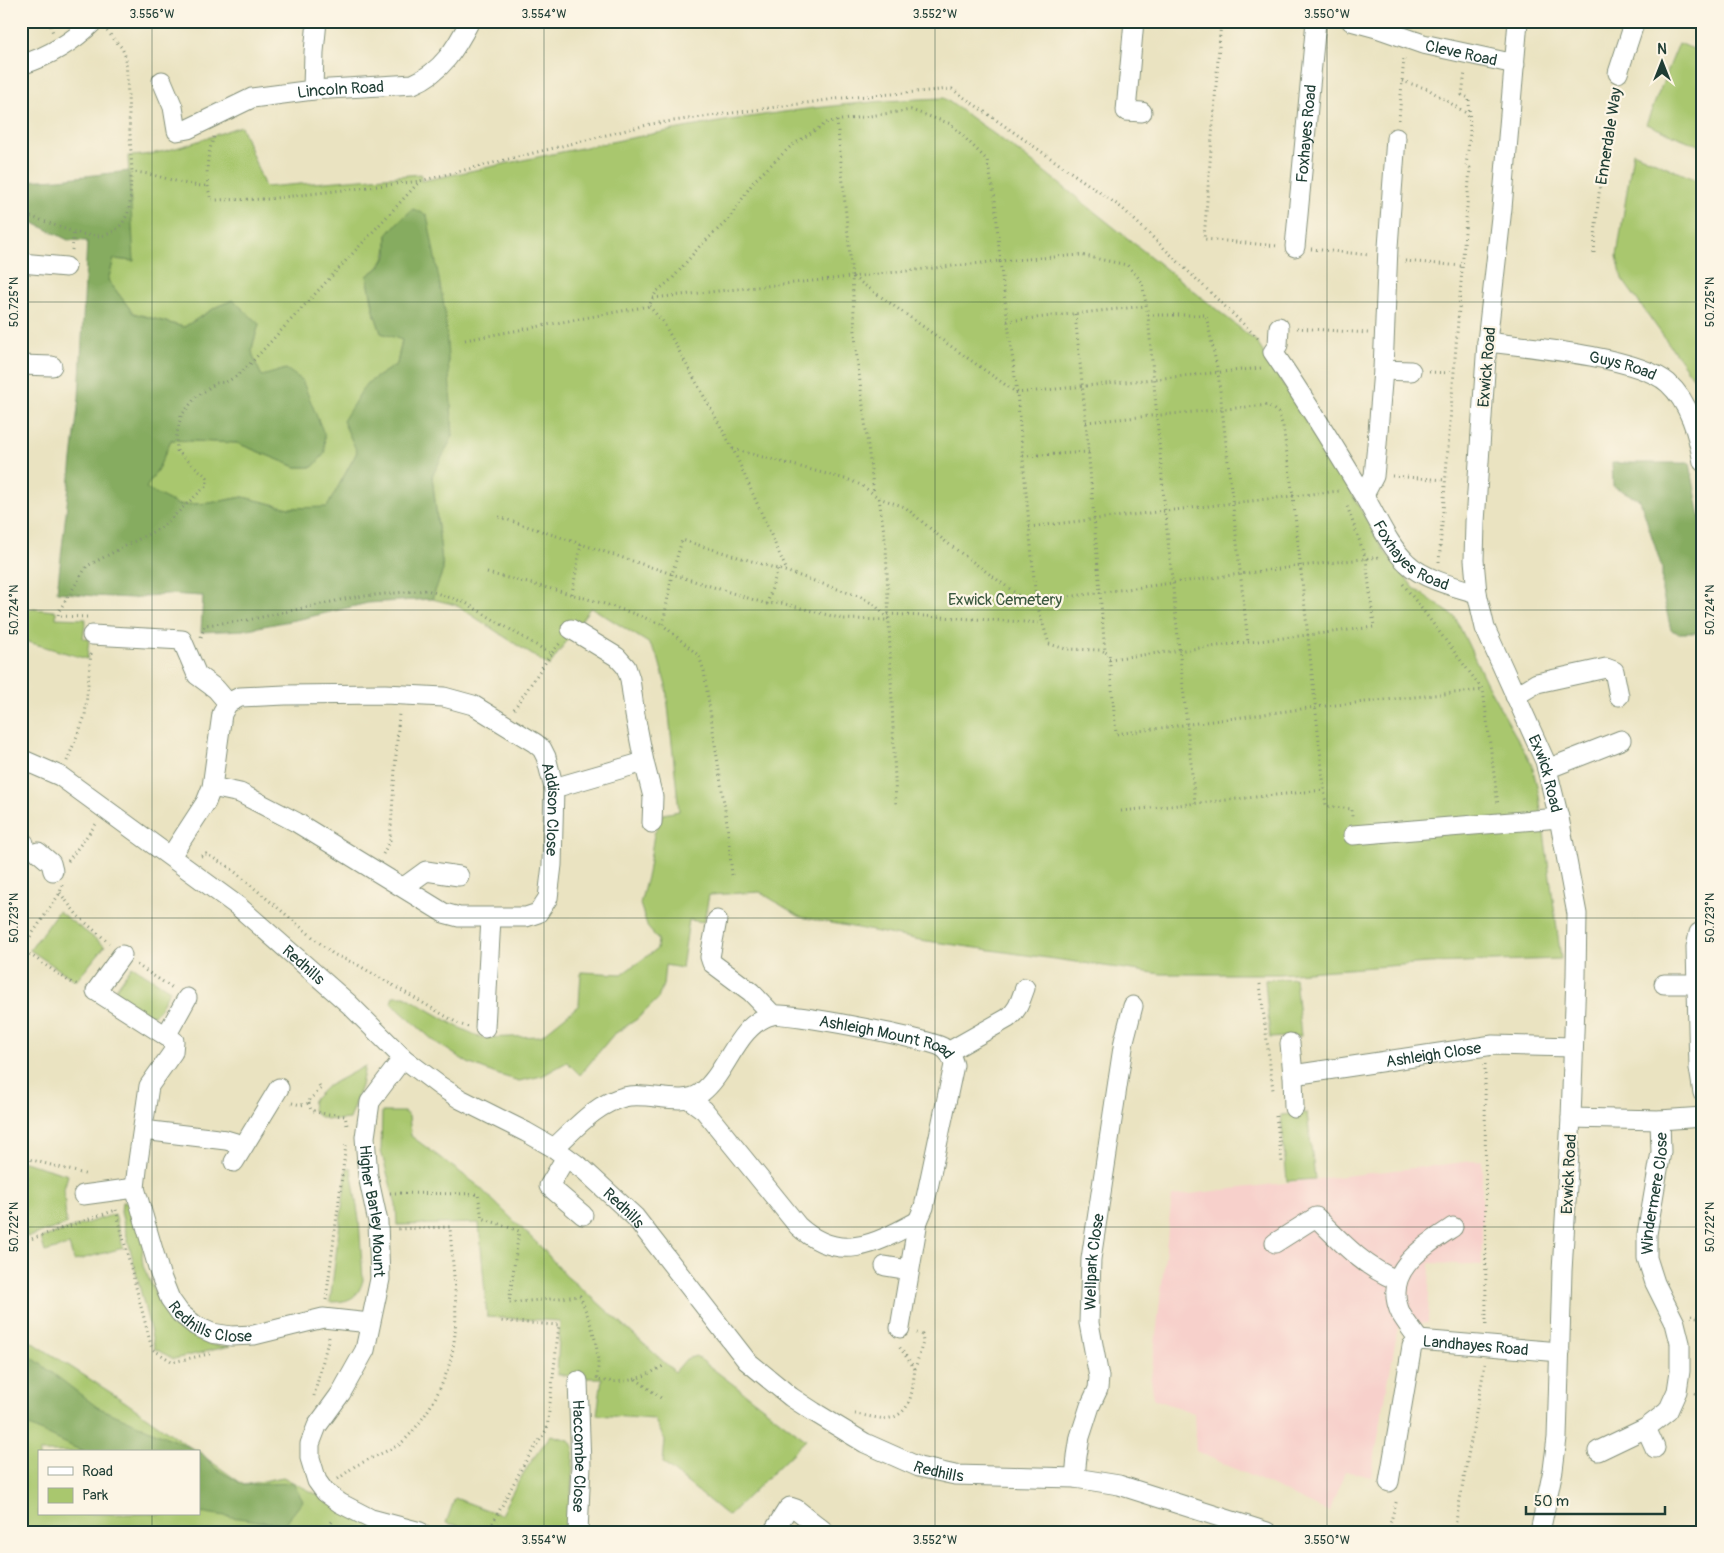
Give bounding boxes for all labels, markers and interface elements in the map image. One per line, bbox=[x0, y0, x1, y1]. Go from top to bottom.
text: 3.556°W bbox=[130, 7, 174, 22]
text: 3.554°W bbox=[522, 7, 566, 22]
text: 3.552°W bbox=[913, 7, 957, 22]
text: 3.550°W bbox=[1304, 7, 1350, 22]
street label: Cleve Road bbox=[1423, 36, 1499, 71]
north arrow bbox=[1636, 38, 1686, 88]
text: N bbox=[1657, 41, 1667, 58]
street label: Lincoln Road bbox=[296, 77, 385, 103]
street label: Foxhayes Road bbox=[1292, 84, 1321, 184]
street label: Ennerdale Way bbox=[1591, 86, 1627, 186]
text: 50.725°N bbox=[7, 277, 22, 327]
text: 50.725°N bbox=[1703, 277, 1718, 327]
street label: Exwick Road bbox=[1474, 326, 1500, 408]
street label: Guys Road bbox=[1587, 347, 1660, 385]
street label: Foxhayes Road bbox=[1368, 517, 1452, 595]
text: 50.724°N bbox=[7, 585, 22, 635]
text: 50.724°N bbox=[1703, 585, 1718, 635]
park label: Exwick Cemetery bbox=[948, 590, 1062, 610]
street label: Exwick Road bbox=[1523, 732, 1566, 815]
street label: Addison Close bbox=[537, 760, 563, 856]
text: 50.723°N bbox=[7, 893, 22, 943]
text: 50.723°N bbox=[1703, 893, 1718, 943]
street label: Redhills bbox=[278, 941, 329, 989]
street label: Ashleigh Mount Road bbox=[818, 1011, 959, 1063]
street label: Ashleigh Close bbox=[1384, 1038, 1483, 1072]
street label: Windermere Close bbox=[1637, 1132, 1672, 1254]
street label: Exwick Road bbox=[1557, 1133, 1581, 1215]
street label: Higher Barley Mount bbox=[355, 1144, 389, 1278]
street label: Redhills bbox=[599, 1184, 649, 1232]
text: 50.722°N bbox=[7, 1202, 22, 1252]
text: 50.722°N bbox=[1703, 1202, 1718, 1252]
street label: Wellpark Close bbox=[1080, 1212, 1109, 1311]
street label: Redhills Close bbox=[164, 1297, 252, 1347]
street label: Landhayes Road bbox=[1422, 1331, 1529, 1360]
street label: Haccombe Close bbox=[568, 1399, 590, 1513]
legend bbox=[38, 1450, 200, 1516]
street label: Redhills bbox=[910, 1457, 964, 1486]
text: Road bbox=[82, 1462, 113, 1481]
scale bar bbox=[1526, 1483, 1665, 1515]
text: Park bbox=[82, 1486, 109, 1505]
text: 50 m bbox=[1534, 1492, 1569, 1511]
text: 3.554°W bbox=[522, 1533, 566, 1548]
text: 3.552°W bbox=[913, 1533, 957, 1548]
text: 3.550°W bbox=[1304, 1533, 1350, 1548]

